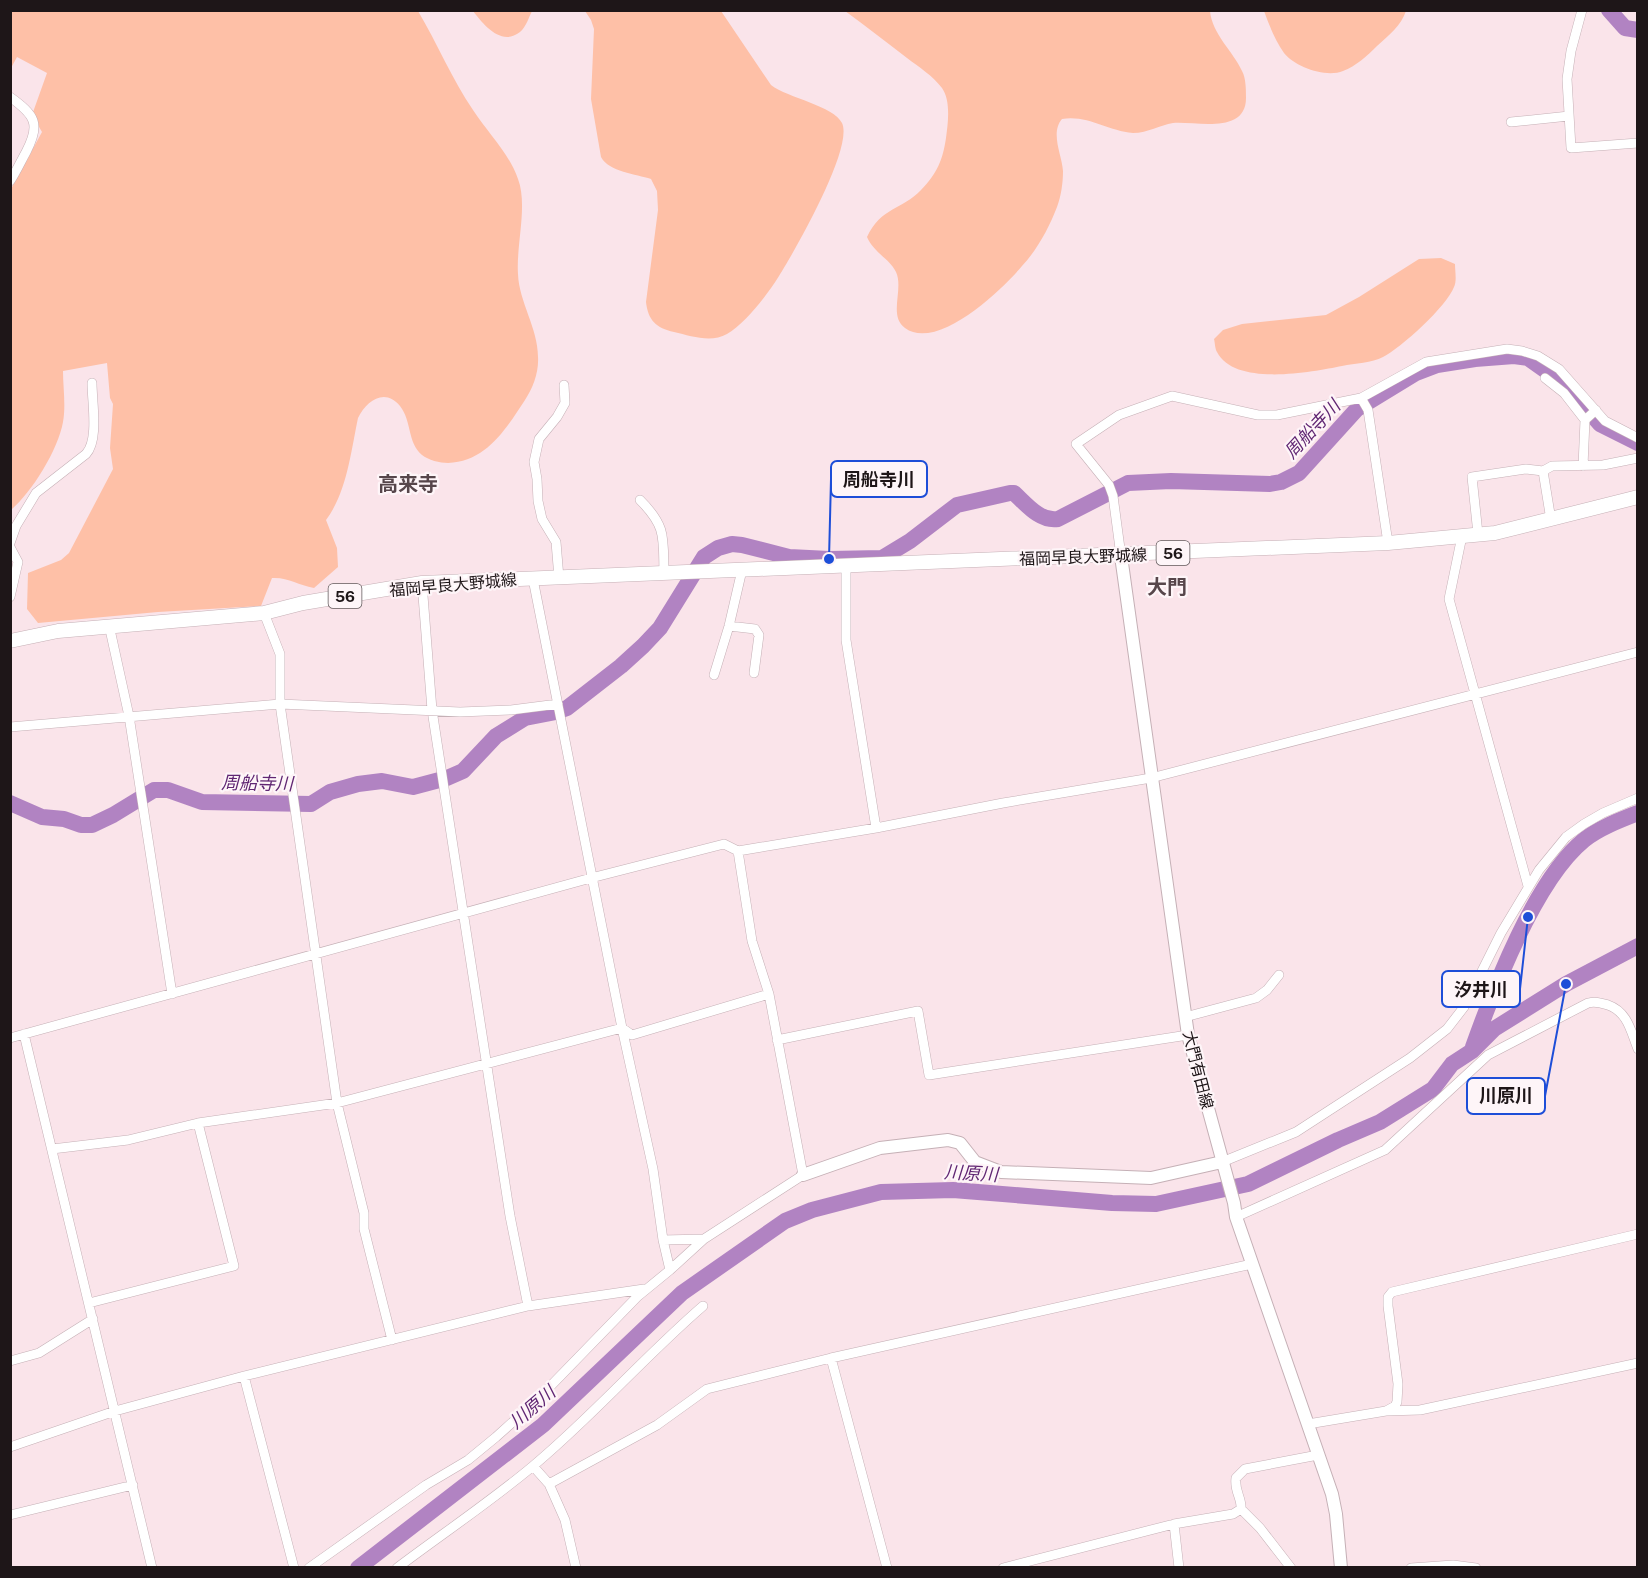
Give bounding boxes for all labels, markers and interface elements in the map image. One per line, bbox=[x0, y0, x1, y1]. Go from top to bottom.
water label: 周船寺川 bbox=[1280, 394, 1346, 462]
callout: 周船寺川 bbox=[831, 461, 927, 497]
text: 周船寺川 bbox=[843, 469, 915, 490]
district label: 高来寺 bbox=[378, 472, 438, 496]
road number: 56 bbox=[1156, 541, 1190, 565]
street label: 福岡早良大野城線 bbox=[1019, 545, 1147, 569]
street label: 福岡早良大野城線 bbox=[388, 570, 518, 600]
district label: 大門 bbox=[1147, 575, 1187, 599]
road number: 56 bbox=[328, 584, 362, 608]
water label: 周船寺川 bbox=[221, 772, 295, 794]
callout: 汐井川 bbox=[1442, 971, 1520, 1007]
text: 汐井川 bbox=[1454, 979, 1508, 1000]
street label: 大門有田線 bbox=[1179, 1029, 1217, 1111]
callout: 川原川 bbox=[1467, 1078, 1545, 1114]
text: 川原川 bbox=[1479, 1085, 1533, 1106]
water label: 川原川 bbox=[943, 1161, 1001, 1185]
water label: 川原川 bbox=[505, 1380, 561, 1433]

